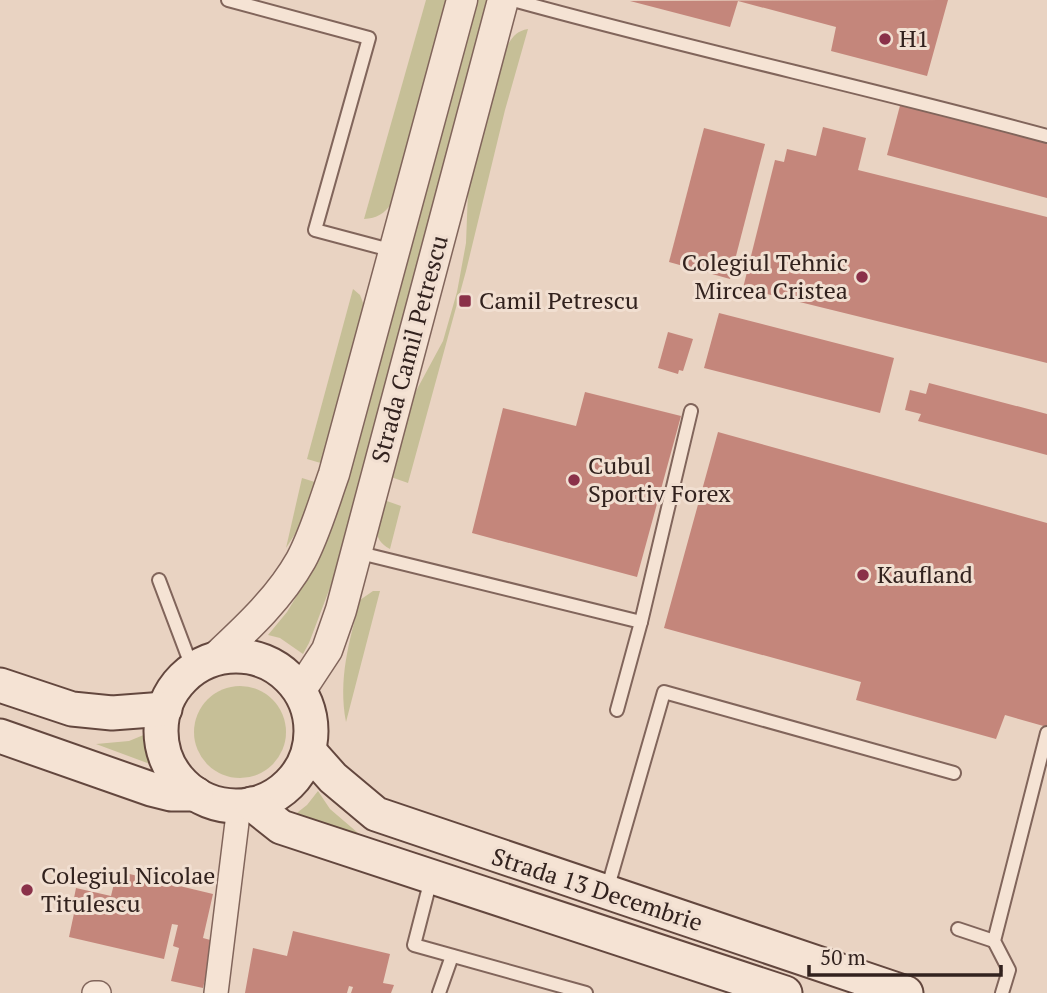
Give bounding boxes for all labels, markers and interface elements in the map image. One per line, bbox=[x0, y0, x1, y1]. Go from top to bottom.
place label: H1 bbox=[899, 22, 929, 54]
marker: H1 bbox=[877, 31, 893, 47]
street label: Strada Camil Petrescu bbox=[363, 231, 455, 466]
place label: Colegiul Tehnic Mircea Cristea bbox=[682, 246, 848, 306]
marker: Colegiul Tehnic Mircea Cristea bbox=[854, 269, 870, 285]
place label: Camil Petrescu bbox=[479, 284, 639, 316]
marker: Camil Petrescu bbox=[457, 293, 473, 309]
place label: Cubul Sportiv Forex bbox=[588, 449, 731, 509]
marker: Cubul Sportiv Forex bbox=[566, 472, 582, 488]
place label: Kaufland bbox=[877, 558, 973, 590]
marker: Kaufland bbox=[855, 567, 871, 583]
street label: Strada 13 Decembrie bbox=[488, 840, 707, 938]
place label: Colegiul Nicolae Titulescu bbox=[41, 859, 215, 919]
marker: Colegiul Nicolae Titulescu bbox=[19, 882, 35, 898]
scale bar bbox=[809, 934, 1002, 978]
text: 50 m bbox=[820, 943, 866, 971]

